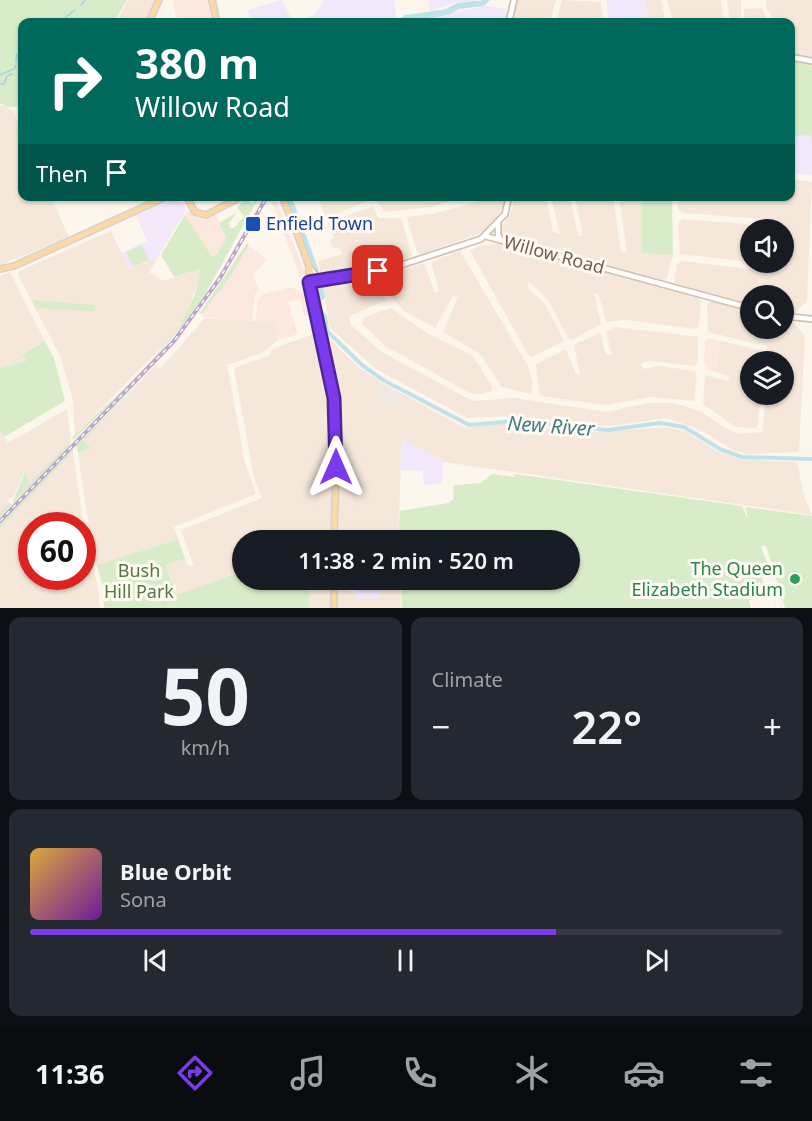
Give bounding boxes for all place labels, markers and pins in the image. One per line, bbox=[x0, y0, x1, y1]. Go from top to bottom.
place label: Enfield Town bbox=[266, 211, 373, 235]
marker: Enfield Town bbox=[244, 215, 262, 233]
pin bbox=[352, 245, 403, 296]
place label: The Queen Elizabeth Stadium bbox=[631, 556, 783, 601]
marker: The Queen Elizabeth Stadium bbox=[788, 572, 802, 586]

